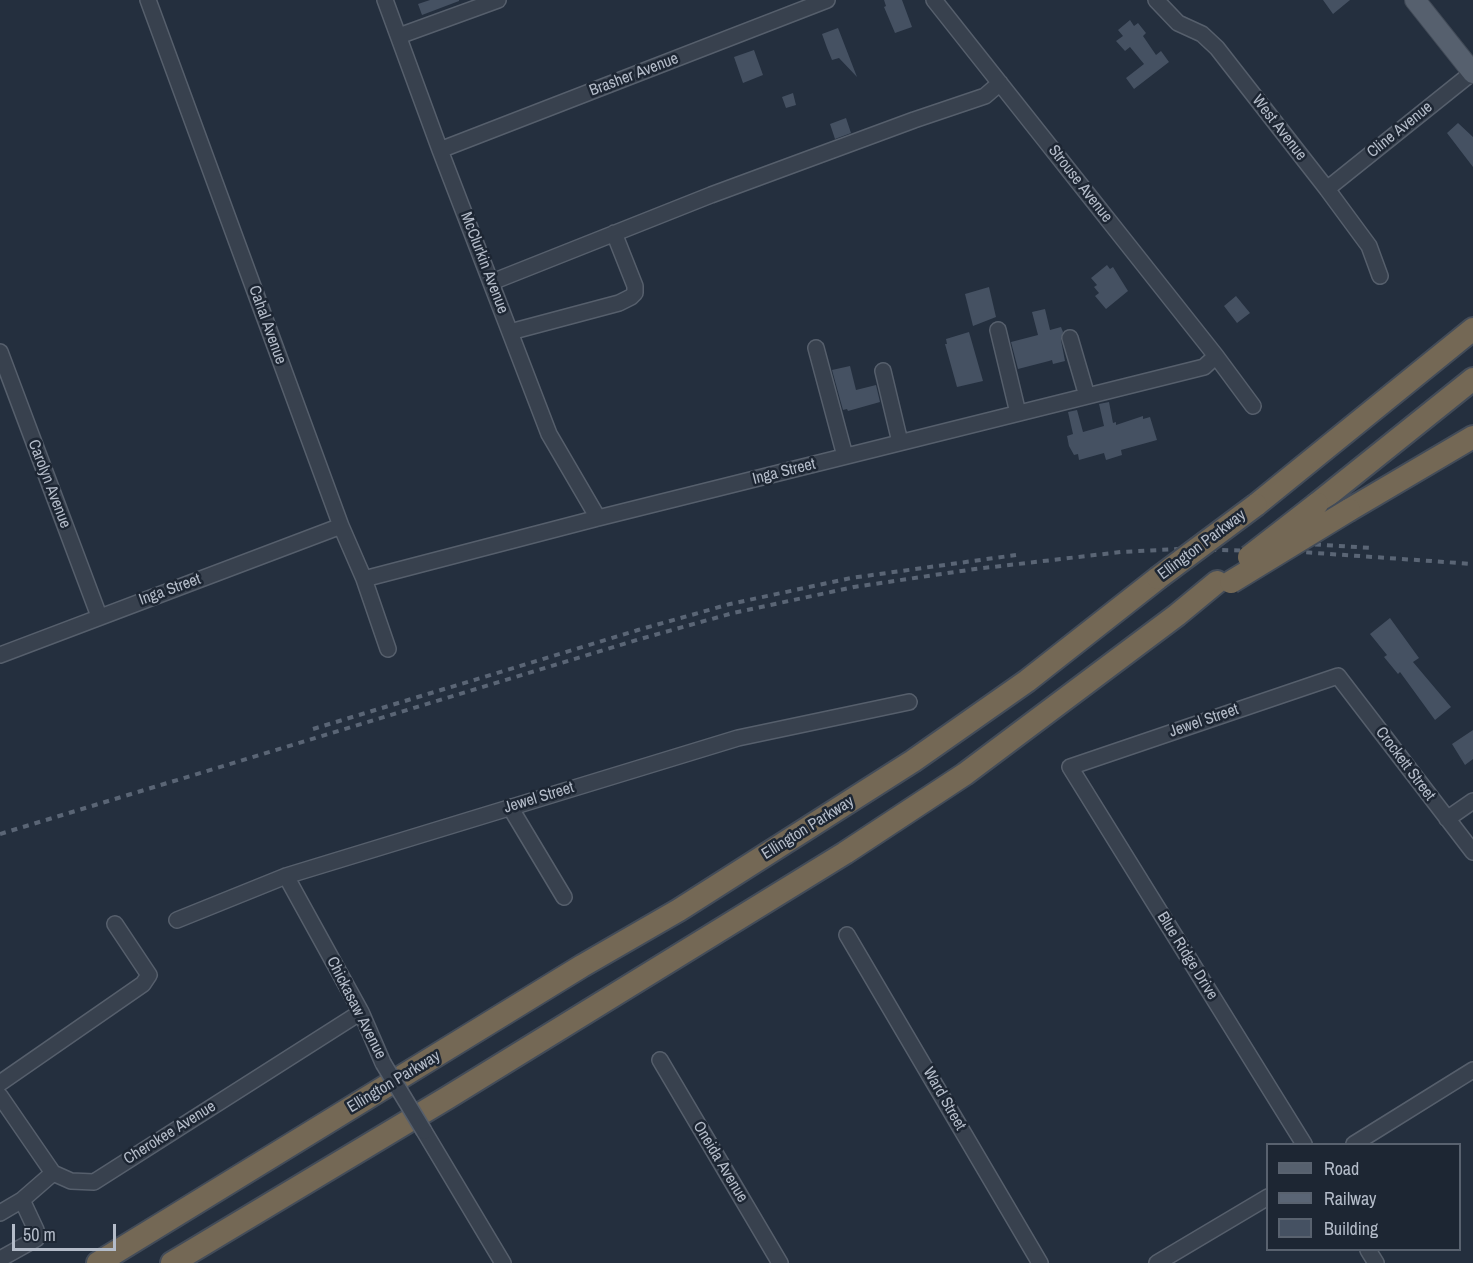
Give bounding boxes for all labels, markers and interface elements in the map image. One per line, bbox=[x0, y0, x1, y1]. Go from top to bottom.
street label: Brasher Avenue bbox=[587, 49, 681, 101]
street label: West Avenue bbox=[1248, 92, 1310, 164]
street label: Cline Avenue bbox=[1363, 98, 1437, 162]
street label: Strouse Avenue bbox=[1044, 141, 1116, 227]
street label: McClurkin Avenue bbox=[456, 210, 512, 316]
street label: Cahal Avenue bbox=[244, 283, 290, 367]
street label: Carolyn Avenue bbox=[23, 437, 75, 531]
street label: Inga Street bbox=[751, 455, 817, 489]
street label: Ellington Parkway bbox=[1154, 506, 1250, 584]
street label: Inga Street bbox=[137, 570, 203, 610]
street label: Jewel Street bbox=[1167, 700, 1241, 742]
street label: Crockett Street bbox=[1371, 723, 1439, 805]
street label: Jewel Street bbox=[502, 778, 576, 818]
street label: Ellington Parkway bbox=[758, 792, 858, 864]
street label: Blue Ridge Drive bbox=[1152, 909, 1222, 1003]
street label: Chickasaw Avenue bbox=[322, 954, 390, 1062]
street label: Ellington Parkway bbox=[344, 1047, 444, 1117]
street label: Ward Street bbox=[918, 1064, 970, 1134]
street label: Cherokee Avenue bbox=[120, 1097, 220, 1169]
street label: Oneida Avenue bbox=[688, 1118, 752, 1206]
legend bbox=[1266, 1143, 1461, 1251]
text: Road bbox=[1324, 1156, 1359, 1181]
text: Railway bbox=[1324, 1186, 1377, 1211]
scale bar bbox=[15, 1212, 118, 1250]
text: Building bbox=[1324, 1216, 1378, 1241]
text: 50 m bbox=[23, 1222, 56, 1247]

